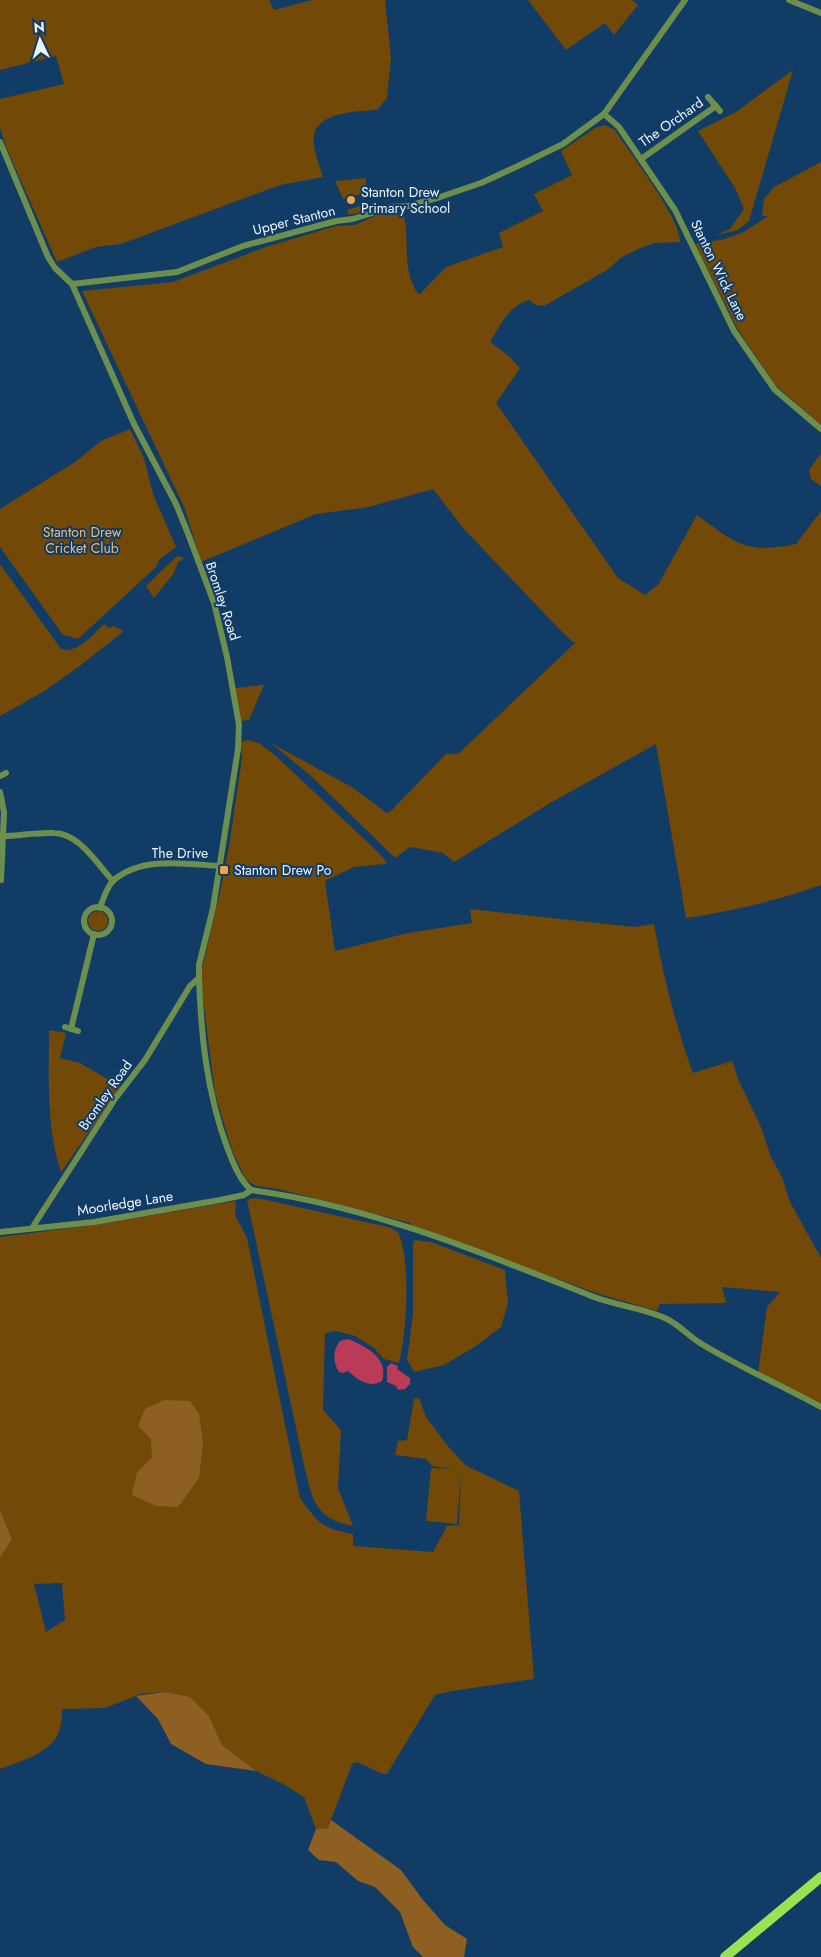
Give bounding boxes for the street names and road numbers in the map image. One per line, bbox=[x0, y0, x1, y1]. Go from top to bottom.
street label: The Orchard bbox=[635, 92, 707, 152]
street label: Upper Stanton bbox=[251, 200, 337, 240]
street label: Stanton Wick Lane bbox=[686, 216, 752, 324]
street label: Bromley Road bbox=[201, 559, 245, 643]
street label: The Drive bbox=[152, 843, 208, 863]
street label: Bromley Road bbox=[73, 1056, 137, 1134]
street label: Moorledge Lane bbox=[76, 1186, 174, 1220]

